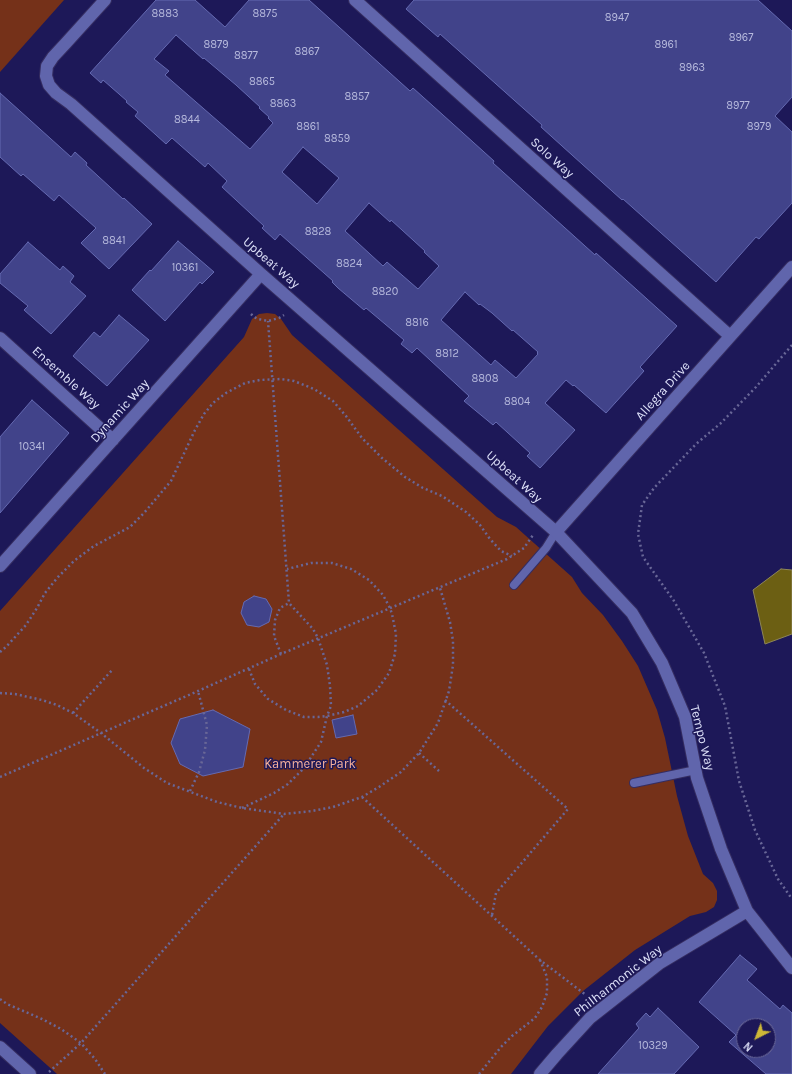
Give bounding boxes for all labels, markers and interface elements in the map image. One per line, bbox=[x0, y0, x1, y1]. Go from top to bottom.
house number: 8883 bbox=[152, 7, 178, 21]
house number: 8875 bbox=[253, 7, 277, 21]
house number: 8947 bbox=[605, 11, 629, 25]
house number: 8967 bbox=[729, 31, 753, 45]
house number: 8879 bbox=[203, 38, 229, 52]
house number: 8961 bbox=[654, 38, 678, 52]
house number: 8867 bbox=[295, 45, 319, 59]
house number: 8877 bbox=[234, 49, 258, 63]
house number: 8963 bbox=[679, 61, 705, 75]
house number: 8865 bbox=[249, 75, 275, 89]
house number: 8857 bbox=[345, 90, 369, 104]
house number: 8863 bbox=[270, 97, 296, 111]
house number: 8977 bbox=[726, 99, 750, 113]
house number: 8844 bbox=[174, 113, 200, 127]
house number: 8861 bbox=[296, 120, 320, 134]
house number: 8979 bbox=[747, 120, 771, 134]
house number: 8859 bbox=[324, 132, 350, 146]
street label: Solo Way bbox=[527, 134, 577, 182]
house number: 8828 bbox=[305, 225, 331, 239]
house number: 8841 bbox=[102, 234, 126, 248]
street label: Upbeat Way bbox=[239, 234, 303, 292]
house number: 8824 bbox=[336, 257, 362, 271]
house number: 10361 bbox=[172, 261, 198, 275]
house number: 8820 bbox=[372, 285, 398, 299]
house number: 8816 bbox=[405, 316, 429, 330]
street label: Ensemble Way bbox=[29, 343, 103, 413]
house number: 8812 bbox=[435, 347, 459, 361]
street label: Allegra Drive bbox=[632, 358, 694, 424]
house number: 8808 bbox=[472, 372, 498, 386]
street label: Dynamic Way bbox=[87, 376, 153, 446]
house number: 8804 bbox=[504, 395, 530, 409]
house number: 10341 bbox=[19, 440, 45, 454]
street label: Upbeat Way bbox=[483, 448, 545, 506]
street label: Tempo Way bbox=[686, 704, 718, 772]
park label: Kammerer Park bbox=[264, 756, 356, 772]
street label: Philharmonic Way bbox=[571, 942, 665, 1020]
north arrow bbox=[736, 1018, 776, 1058]
house number: 10329 bbox=[638, 1039, 668, 1053]
text: N bbox=[741, 1039, 756, 1054]

